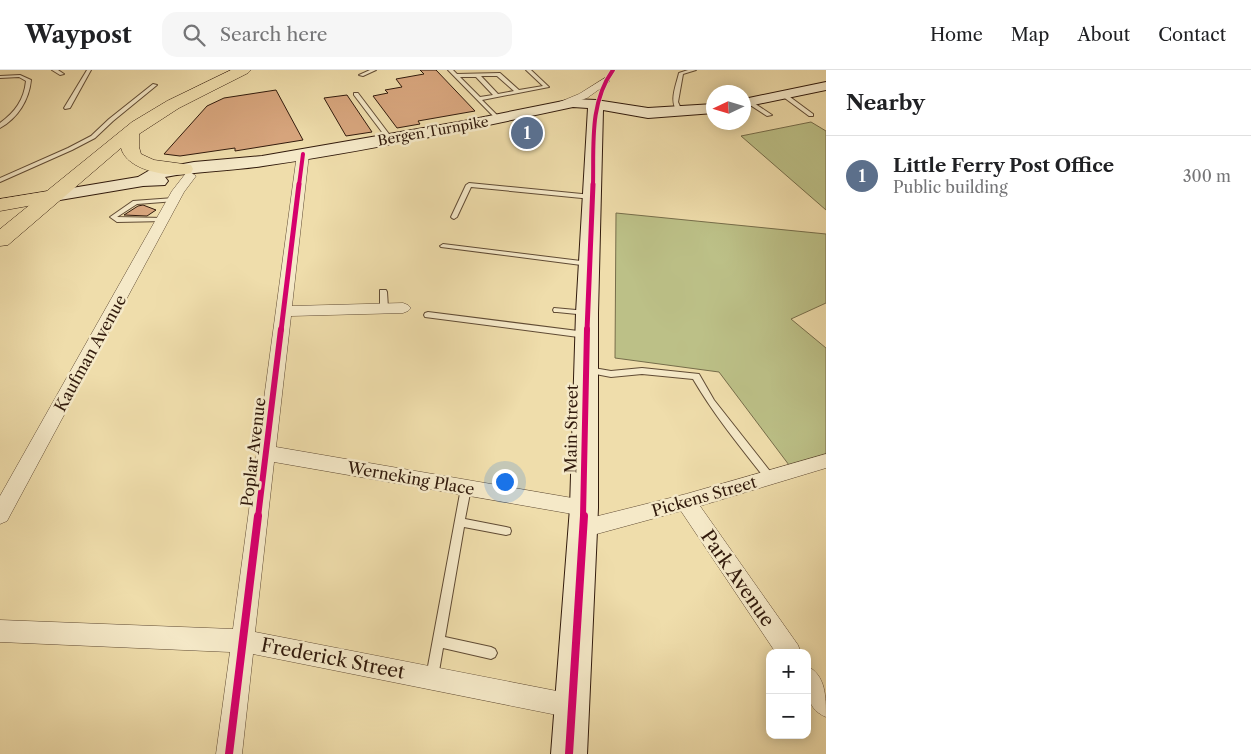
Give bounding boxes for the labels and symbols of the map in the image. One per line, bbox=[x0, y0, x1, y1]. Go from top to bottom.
north arrow bbox=[706, 85, 751, 130]
street label: Bergen Turnpike bbox=[376, 112, 490, 150]
pin: 1 bbox=[511, 114, 543, 152]
street label: Kaufman Avenue bbox=[50, 291, 130, 415]
street label: Main Street bbox=[560, 384, 582, 474]
street label: Poplar Avenue bbox=[236, 396, 270, 508]
street label: Werneking Place bbox=[345, 457, 476, 499]
your location bbox=[492, 469, 518, 495]
street label: Pickens Street bbox=[649, 471, 759, 520]
street label: Park Avenue bbox=[696, 526, 779, 631]
street label: Frederick Street bbox=[259, 633, 407, 684]

